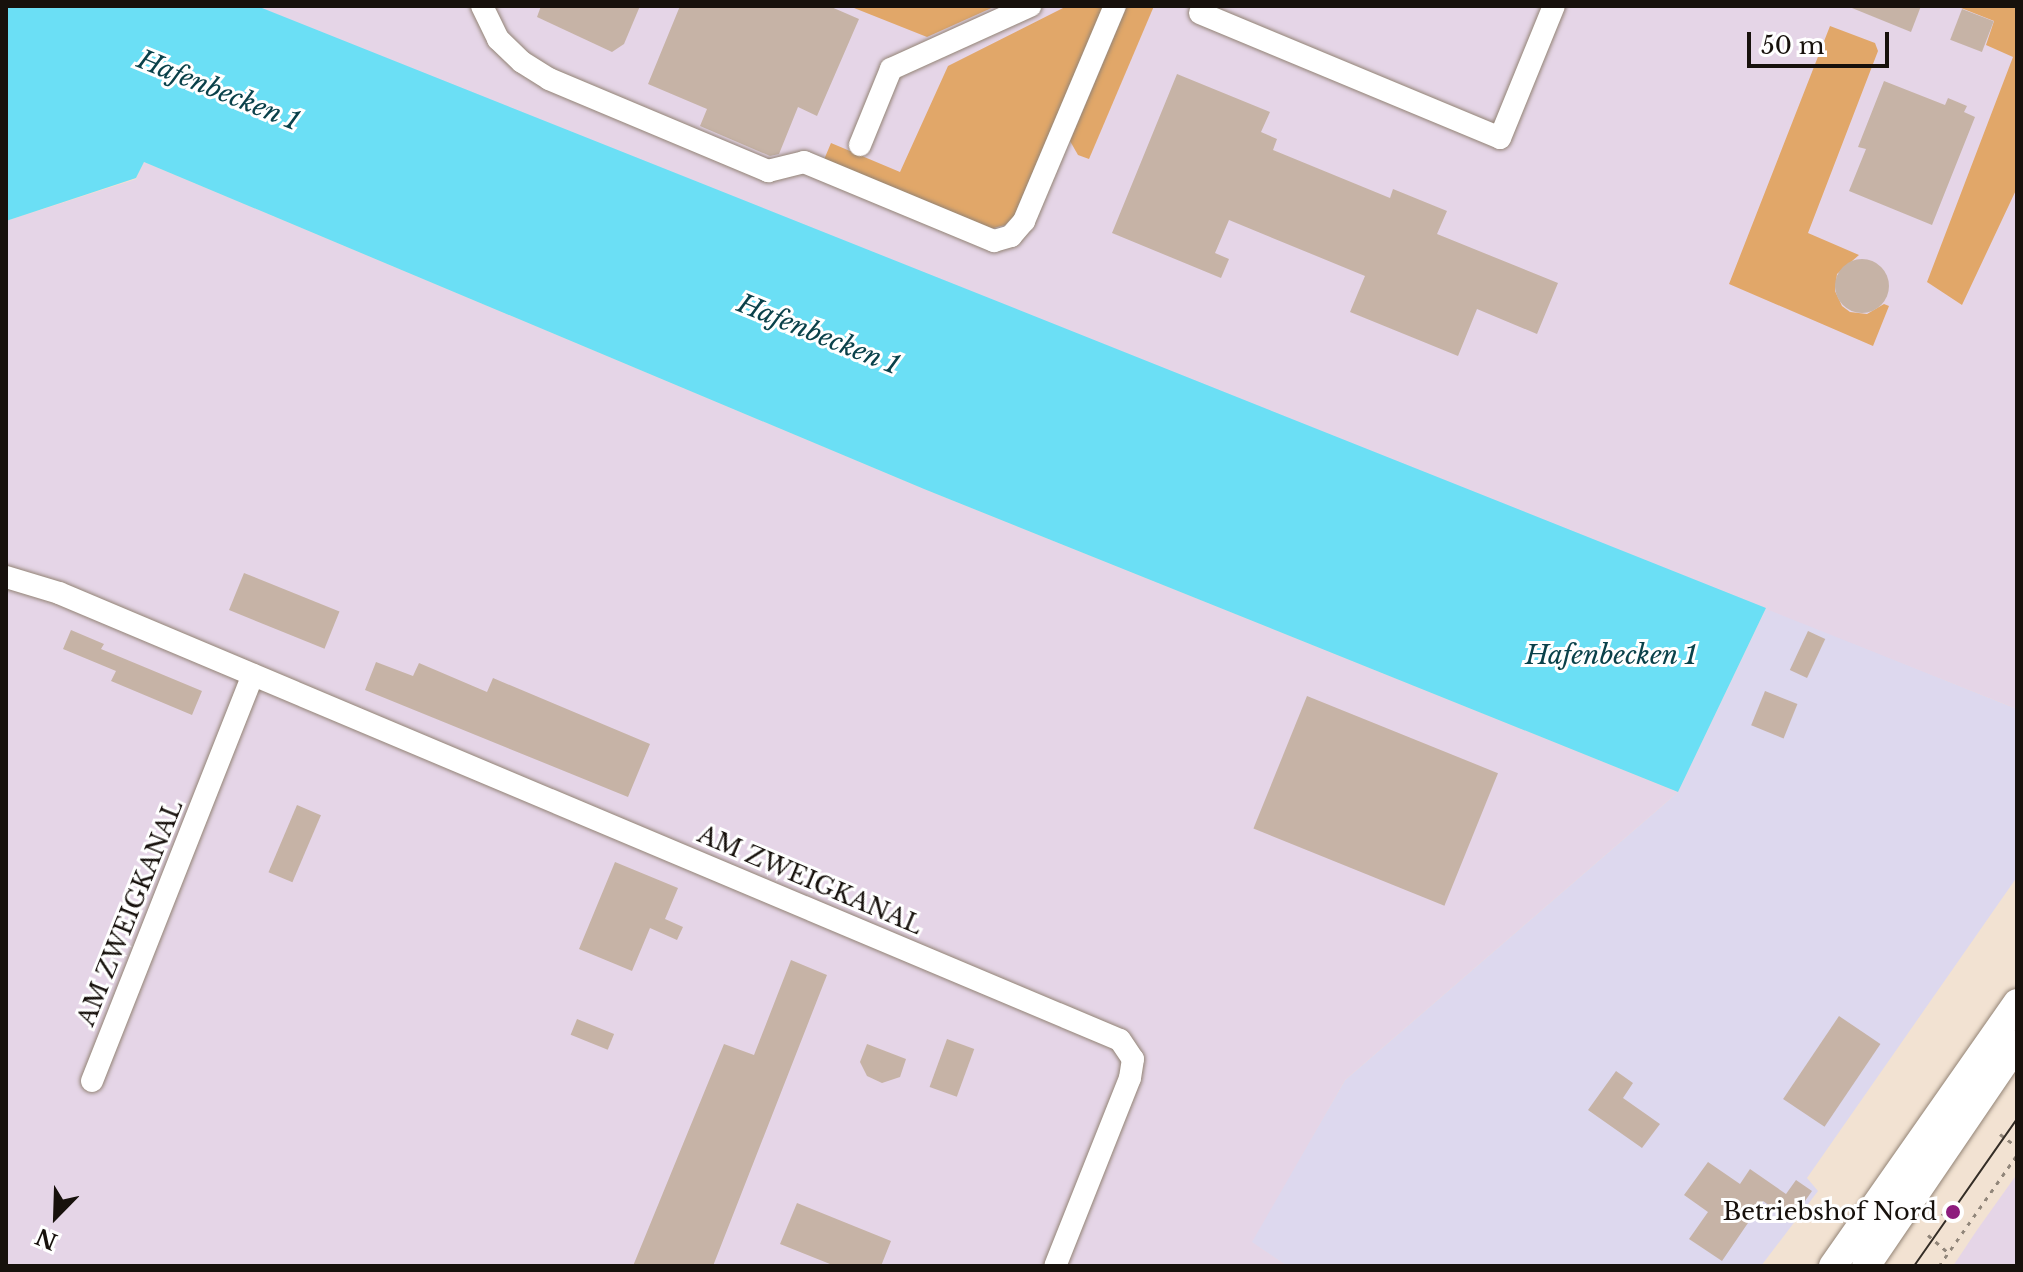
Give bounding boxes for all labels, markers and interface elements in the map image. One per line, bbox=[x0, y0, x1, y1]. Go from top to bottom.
scale bar bbox=[1751, 16, 1893, 66]
text: 50 m bbox=[1761, 31, 1824, 60]
water label: Hafenbecken 1 bbox=[132, 44, 304, 138]
water label: Hafenbecken 1 bbox=[732, 288, 904, 382]
water label: Hafenbecken 1 bbox=[1525, 640, 1697, 672]
street label: AM ZWEIGKANAL bbox=[72, 796, 188, 1030]
street label: AM ZWEIGKANAL bbox=[694, 820, 926, 940]
north arrow bbox=[16, 1176, 96, 1256]
place label: Betriebshof Nord bbox=[1723, 1198, 1937, 1226]
marker: Betriebshof Nord bbox=[1944, 1203, 1962, 1221]
text: N bbox=[32, 1222, 61, 1255]

